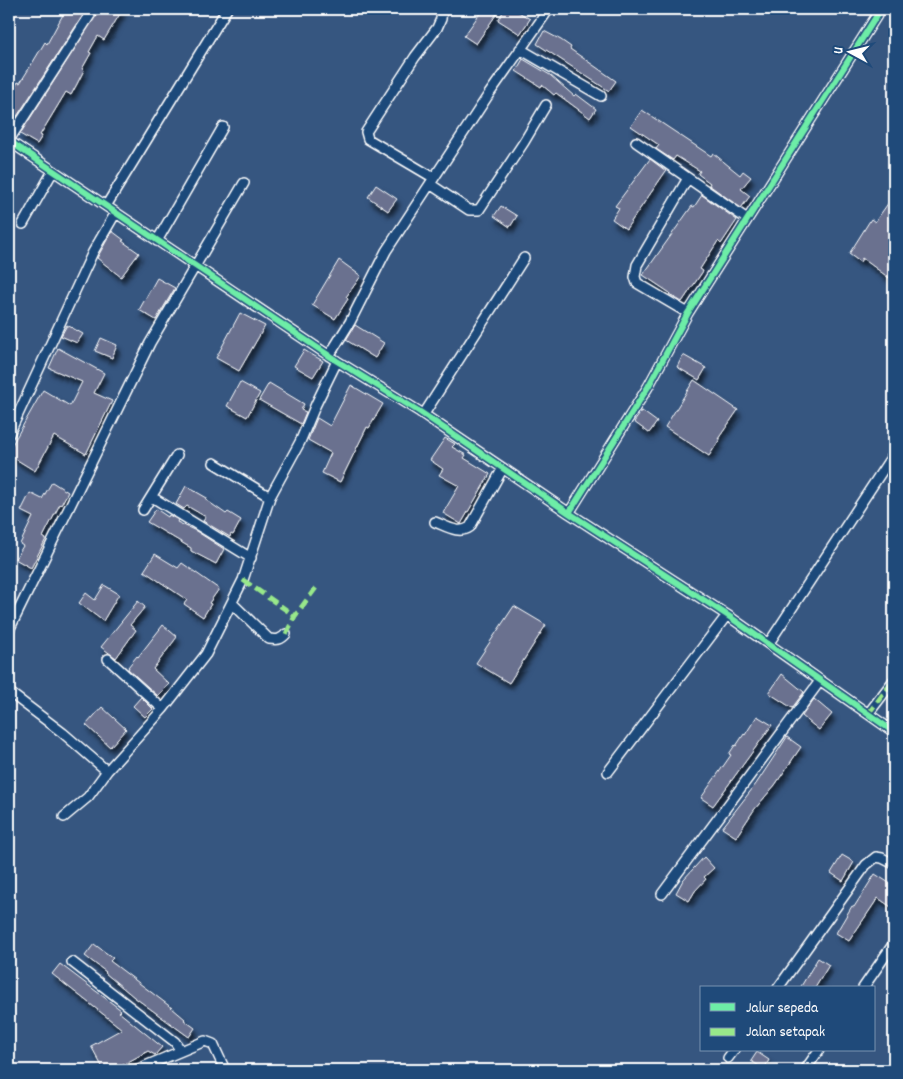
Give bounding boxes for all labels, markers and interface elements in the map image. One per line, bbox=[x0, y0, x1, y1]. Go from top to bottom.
north arrow bbox=[826, 28, 876, 78]
text: U bbox=[829, 46, 849, 55]
legend bbox=[700, 986, 876, 1052]
text: Jalur sepeda bbox=[746, 998, 819, 1020]
text: Jalan setapak bbox=[746, 1022, 825, 1044]

